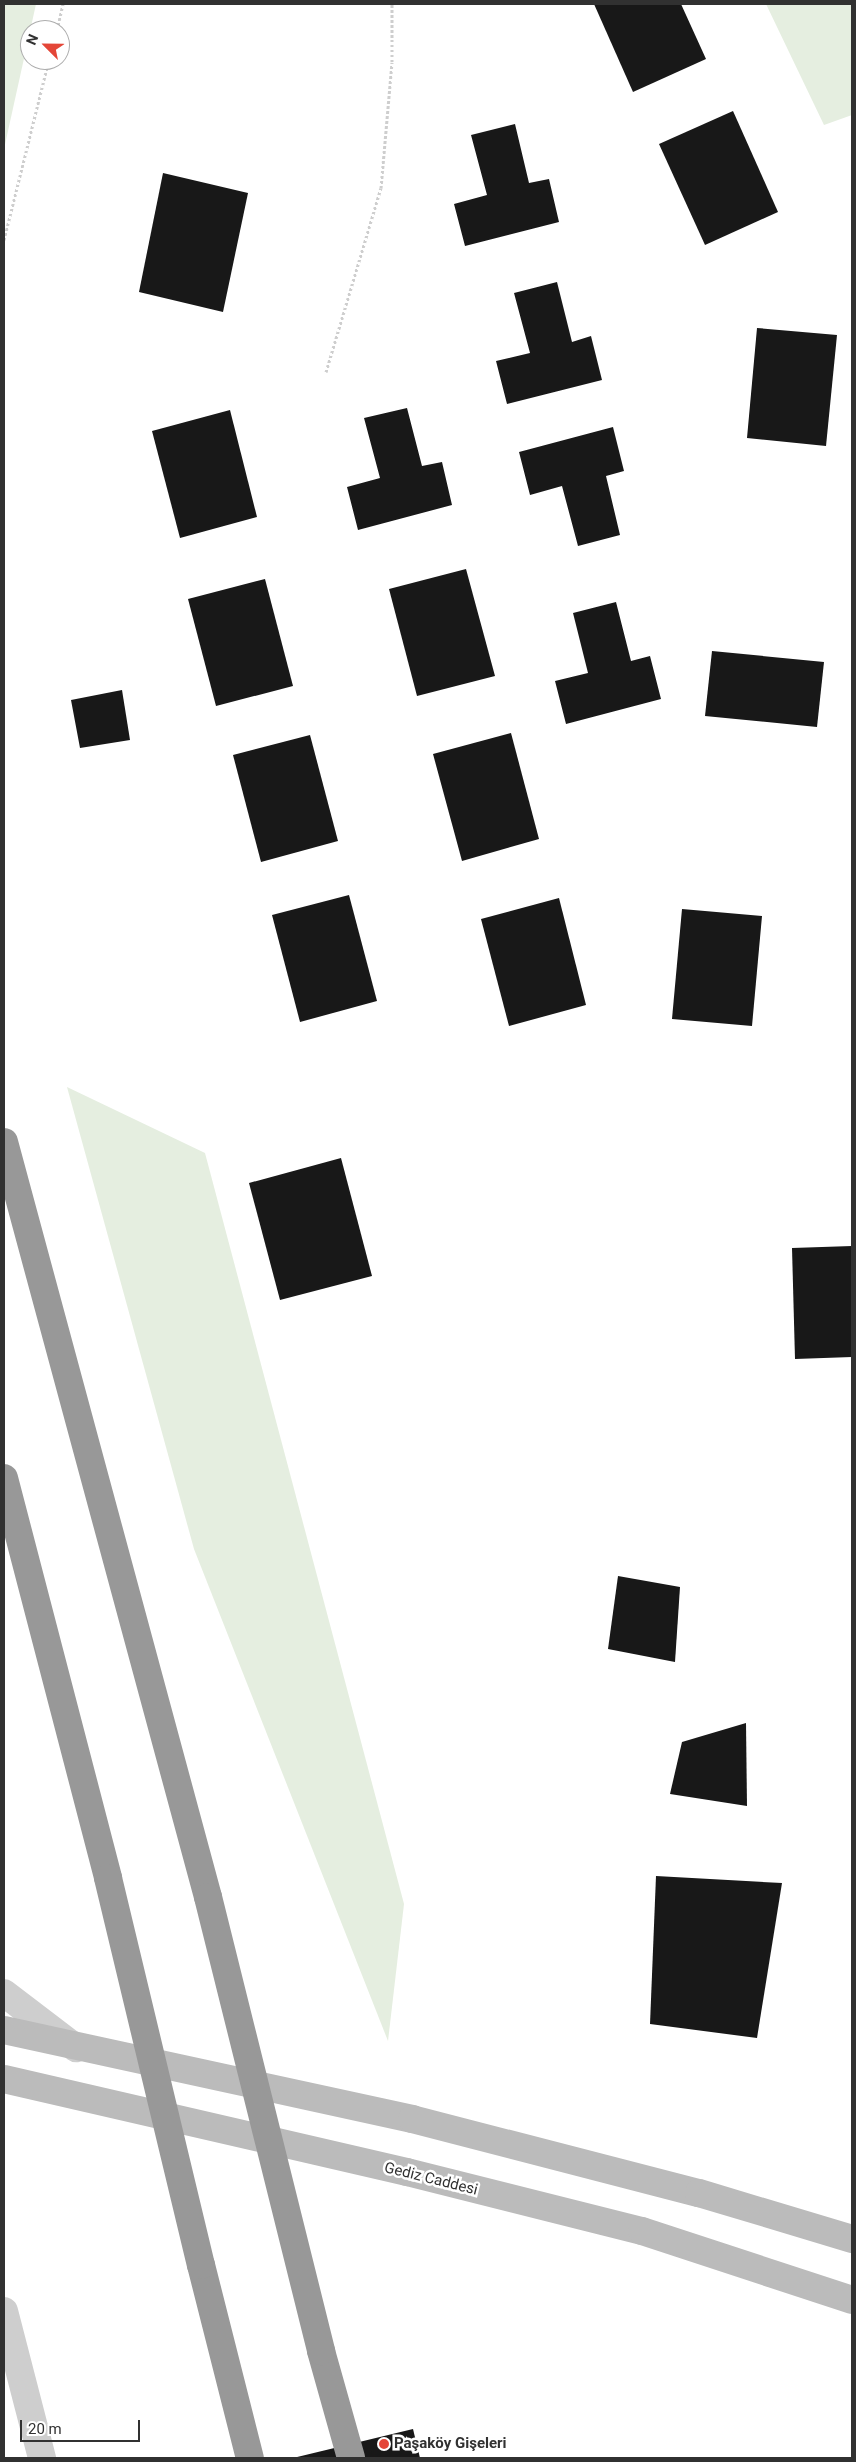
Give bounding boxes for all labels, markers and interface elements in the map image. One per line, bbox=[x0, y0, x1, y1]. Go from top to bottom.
north arrow bbox=[20, 20, 70, 70]
text: N bbox=[23, 32, 41, 47]
street label: Gediz Caddesi bbox=[382, 2159, 480, 2199]
scale bar bbox=[22, 2410, 142, 2442]
text: 20 m bbox=[28, 2420, 62, 2438]
place label: Paşaköy Gişeleri bbox=[394, 2435, 507, 2453]
marker: Paşaköy Gişeleri bbox=[378, 2438, 390, 2450]

